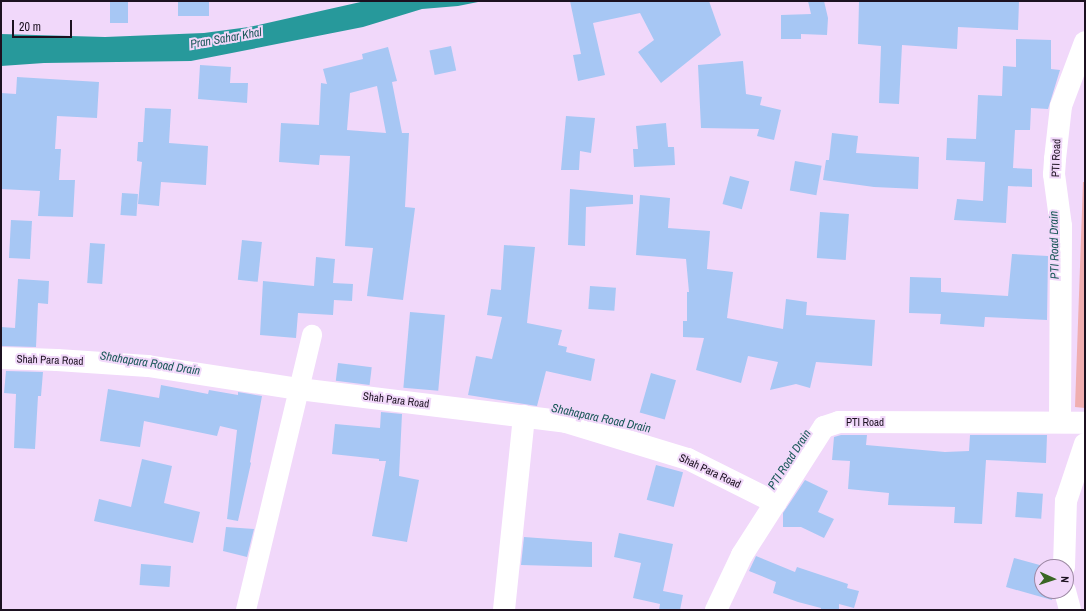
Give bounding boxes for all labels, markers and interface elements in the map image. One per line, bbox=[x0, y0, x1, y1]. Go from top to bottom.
scale bar bbox=[14, 12, 74, 38]
text: 20 m bbox=[19, 19, 41, 35]
water label: Pran Sahar Khal bbox=[189, 26, 263, 52]
street label: PTI Road bbox=[1049, 139, 1063, 177]
water label: PTI Road Drain bbox=[1047, 211, 1063, 279]
water label: Shahapara Road Drain bbox=[99, 349, 201, 379]
street label: Shah Para Road bbox=[16, 352, 84, 368]
street label: Shah Para Road bbox=[362, 389, 430, 411]
water label: Shahapara Road Drain bbox=[550, 401, 652, 437]
street label: PTI Road bbox=[846, 415, 884, 429]
water label: PTI Road Drain bbox=[765, 427, 815, 493]
street label: Shah Para Road bbox=[677, 451, 743, 491]
north arrow bbox=[1034, 559, 1074, 599]
text: N bbox=[1058, 576, 1072, 583]

